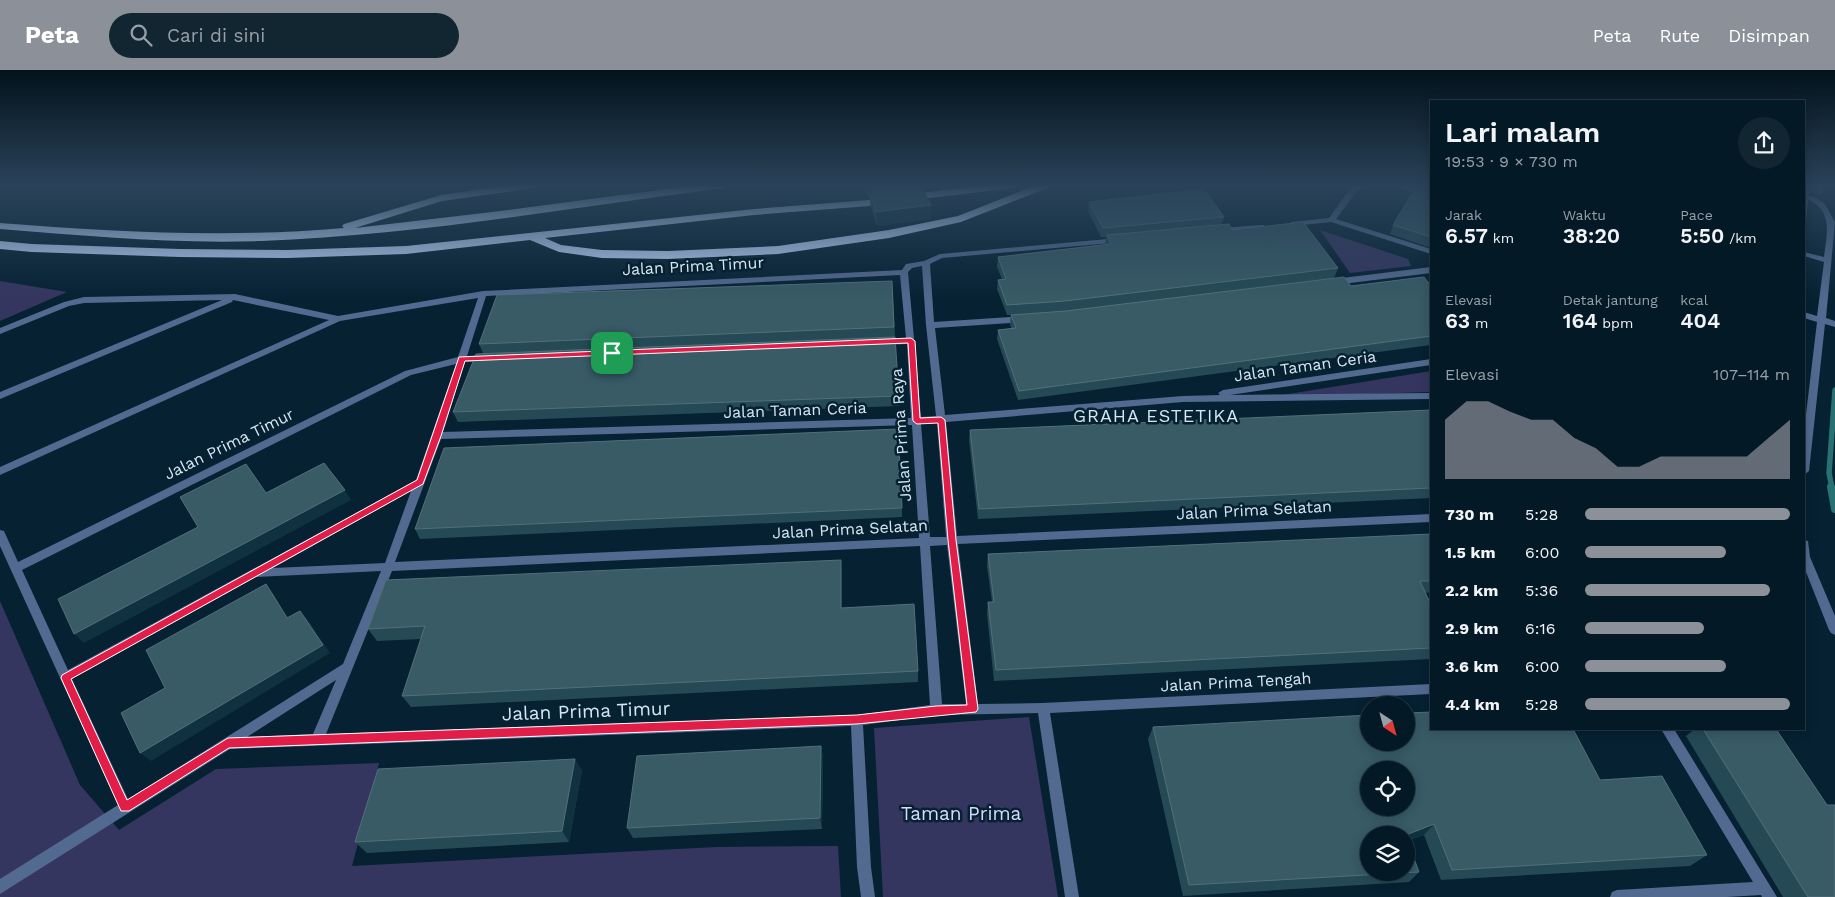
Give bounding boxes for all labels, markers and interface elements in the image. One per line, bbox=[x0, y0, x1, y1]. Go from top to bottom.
search box bbox=[109, 13, 459, 58]
text: Peta bbox=[25, 21, 79, 49]
icon: search bbox=[127, 21, 155, 49]
text: Cari di sini bbox=[167, 24, 265, 47]
text: Peta bbox=[1593, 25, 1631, 46]
text: Rute bbox=[1659, 25, 1700, 46]
text: Disimpan bbox=[1728, 25, 1810, 46]
text: Lari malam bbox=[1445, 116, 1600, 149]
button: share bbox=[1738, 117, 1790, 169]
text: 19:53 · 9 × 730 m bbox=[1445, 152, 1578, 171]
text: Jarak bbox=[1445, 207, 1482, 223]
text: Waktu bbox=[1563, 207, 1606, 223]
text: Pace bbox=[1680, 207, 1713, 223]
text: 6.57 bbox=[1445, 223, 1488, 248]
text: 38:20 bbox=[1563, 223, 1620, 248]
text: 5:50 bbox=[1680, 223, 1724, 248]
text: km bbox=[1488, 230, 1514, 246]
text: /km bbox=[1724, 230, 1757, 246]
street label: Jalan Prima Timur bbox=[622, 253, 765, 279]
text: Elevasi bbox=[1445, 292, 1492, 308]
text: Detak jantung bbox=[1563, 292, 1658, 308]
text: kcal bbox=[1680, 292, 1708, 308]
text: 63 bbox=[1445, 308, 1470, 333]
text: 164 bbox=[1563, 308, 1598, 333]
text: 404 bbox=[1680, 308, 1720, 333]
text: m bbox=[1470, 315, 1488, 331]
text: bpm bbox=[1598, 315, 1633, 331]
pin bbox=[591, 332, 633, 374]
icon: arrive bbox=[598, 339, 626, 367]
street label: Jalan Taman Ceria bbox=[1233, 347, 1377, 385]
text: Elevasi bbox=[1445, 365, 1499, 384]
text: 107–114 m bbox=[1713, 365, 1790, 384]
street label: Jalan Prima Raya bbox=[887, 368, 915, 502]
street label: Jalan Taman Ceria bbox=[723, 398, 867, 422]
street label: Jalan Prima Timur bbox=[161, 404, 297, 484]
district label: GRAHA ESTETIKA bbox=[1073, 405, 1239, 426]
street label: Jalan Prima Selatan bbox=[1176, 496, 1332, 524]
text: 730 m bbox=[1445, 505, 1494, 524]
text: 5:28 bbox=[1525, 505, 1558, 524]
street label: Jalan Prima Selatan bbox=[772, 515, 928, 543]
text: 1.5 km bbox=[1445, 543, 1495, 562]
text: 6:00 bbox=[1525, 543, 1559, 562]
text: 2.2 km bbox=[1445, 581, 1498, 600]
text: 5:36 bbox=[1525, 581, 1558, 600]
text: 2.9 km bbox=[1445, 619, 1499, 638]
text: 6:16 bbox=[1525, 619, 1555, 638]
text: 3.6 km bbox=[1445, 657, 1498, 676]
text: 6:00 bbox=[1525, 657, 1559, 676]
street label: Jalan Prima Tengah bbox=[1160, 669, 1312, 695]
text: 4.4 km bbox=[1445, 695, 1500, 714]
text: 5:28 bbox=[1525, 695, 1558, 714]
north arrow bbox=[1360, 696, 1415, 751]
map controls bbox=[1360, 696, 1415, 881]
street label: Jalan Prima Timur bbox=[501, 697, 671, 725]
button: locate bbox=[1360, 761, 1415, 816]
park label: Taman Prima bbox=[901, 802, 1022, 825]
button: layers bbox=[1360, 826, 1415, 881]

